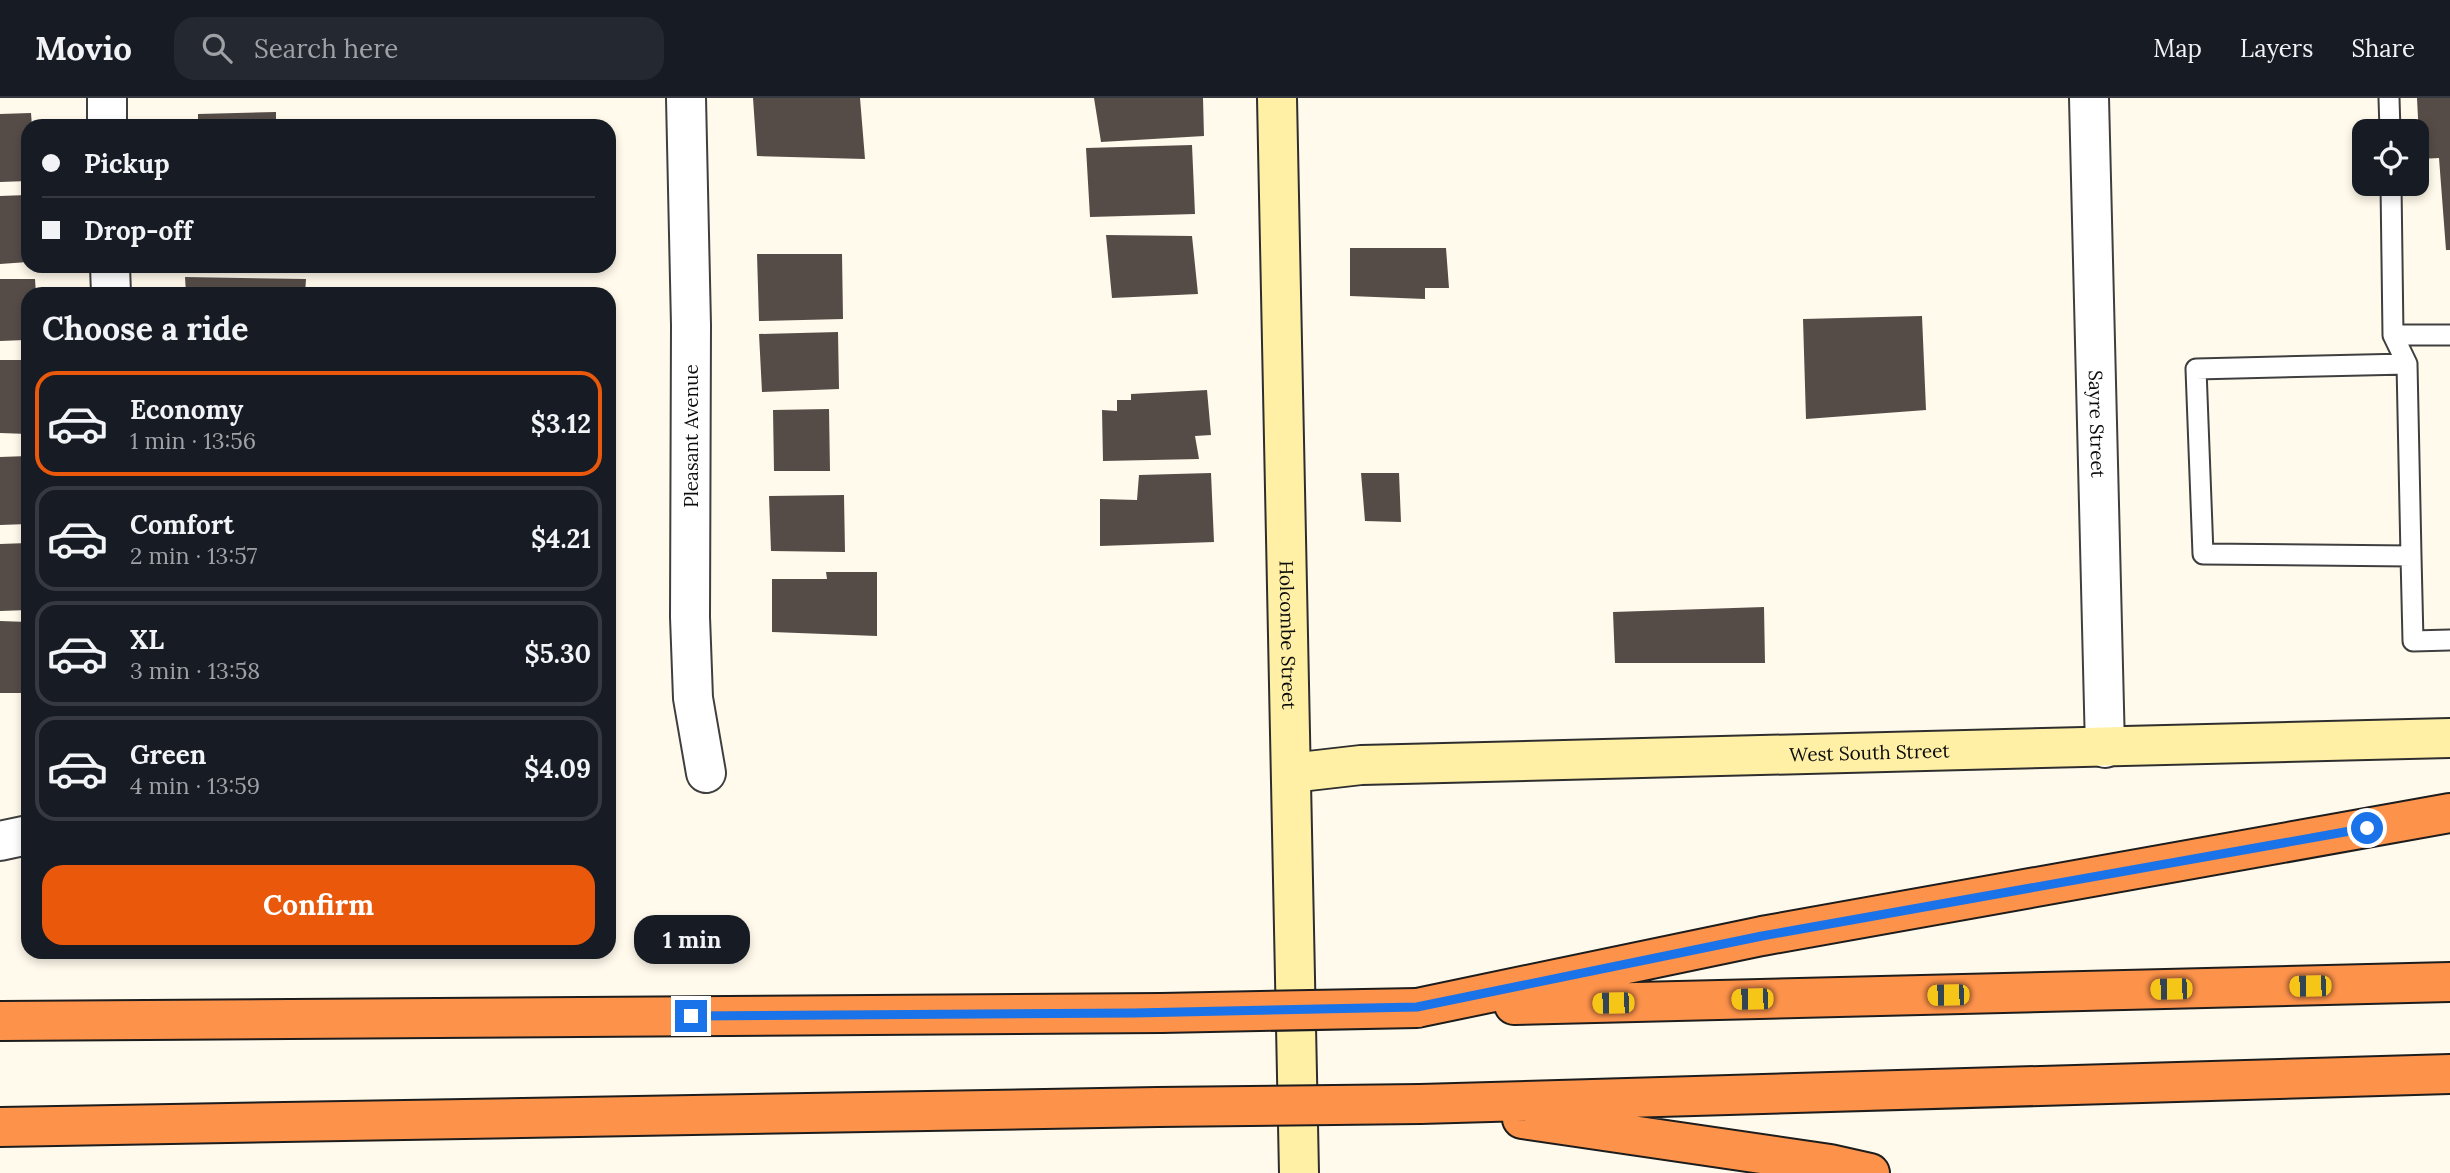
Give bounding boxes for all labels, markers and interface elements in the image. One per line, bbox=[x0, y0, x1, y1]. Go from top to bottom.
search box bbox=[174, 17, 664, 80]
text: Movio bbox=[35, 27, 132, 69]
icon: search bbox=[198, 29, 236, 67]
text: Search here bbox=[254, 32, 398, 65]
text: Map bbox=[2153, 33, 2202, 64]
text: Layers bbox=[2240, 33, 2313, 64]
text: Share bbox=[2351, 33, 2415, 64]
map controls bbox=[2352, 119, 2429, 196]
button: locate bbox=[2352, 119, 2429, 196]
text: Pickup bbox=[84, 147, 170, 180]
text: Drop-off bbox=[84, 214, 192, 247]
text: Choose a ride bbox=[42, 308, 249, 349]
street label: Pleasant Avenue bbox=[679, 364, 703, 508]
street label: Sayre Street bbox=[2084, 370, 2110, 479]
icon: car bbox=[46, 392, 109, 455]
text: Economy bbox=[130, 393, 243, 426]
text: $3.12 bbox=[531, 407, 591, 440]
text: 1 min · 13:56 bbox=[130, 426, 256, 455]
icon: car bbox=[46, 507, 109, 570]
text: Comfort bbox=[130, 508, 234, 541]
text: $4.21 bbox=[531, 522, 591, 555]
text: 2 min · 13:57 bbox=[130, 541, 257, 570]
street label: Holcombe Street bbox=[1274, 560, 1302, 710]
icon: car bbox=[46, 622, 109, 685]
text: XL bbox=[130, 623, 164, 656]
text: $5.30 bbox=[525, 637, 591, 670]
text: 3 min · 13:58 bbox=[130, 656, 260, 685]
icon: car bbox=[46, 737, 109, 800]
text: Green bbox=[130, 738, 206, 771]
street label: West South Street bbox=[1789, 738, 1951, 766]
text: $4.09 bbox=[524, 752, 591, 785]
text: 4 min · 13:59 bbox=[130, 771, 260, 800]
route start bbox=[2351, 812, 2383, 844]
button: Confirm bbox=[42, 865, 595, 945]
callout: 1 min bbox=[633, 914, 749, 964]
text: 1 min bbox=[663, 925, 721, 954]
car bbox=[2289, 975, 2332, 997]
car bbox=[2150, 978, 2193, 1000]
car bbox=[1927, 984, 1970, 1006]
car bbox=[1731, 988, 1774, 1010]
car bbox=[1592, 992, 1635, 1014]
route end bbox=[675, 1000, 707, 1032]

